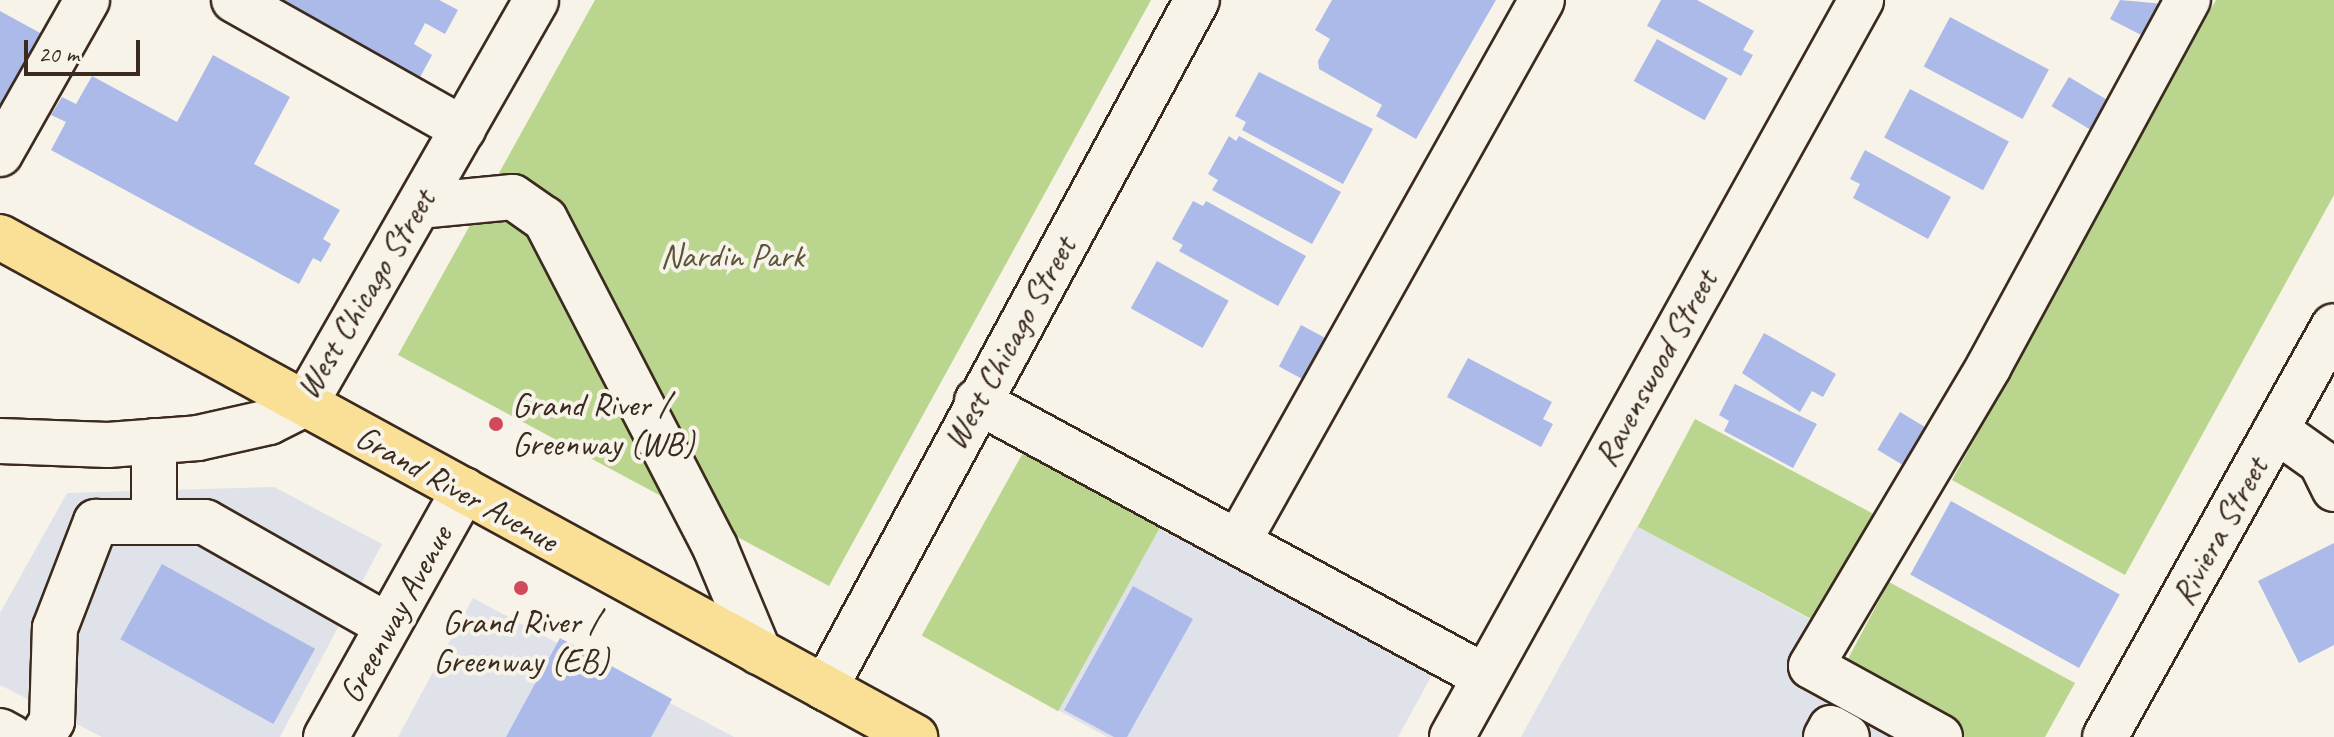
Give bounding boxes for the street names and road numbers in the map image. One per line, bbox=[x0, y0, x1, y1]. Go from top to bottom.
street label: West Chicago Street bbox=[286, 182, 444, 406]
street label: West Chicago Street bbox=[934, 229, 1084, 457]
street label: Ravenswood Street bbox=[1584, 263, 1726, 473]
street label: Grand River Avenue bbox=[348, 415, 566, 561]
street label: Riviera Street bbox=[2162, 450, 2276, 612]
street label: Greenway Avenue bbox=[330, 519, 460, 709]

